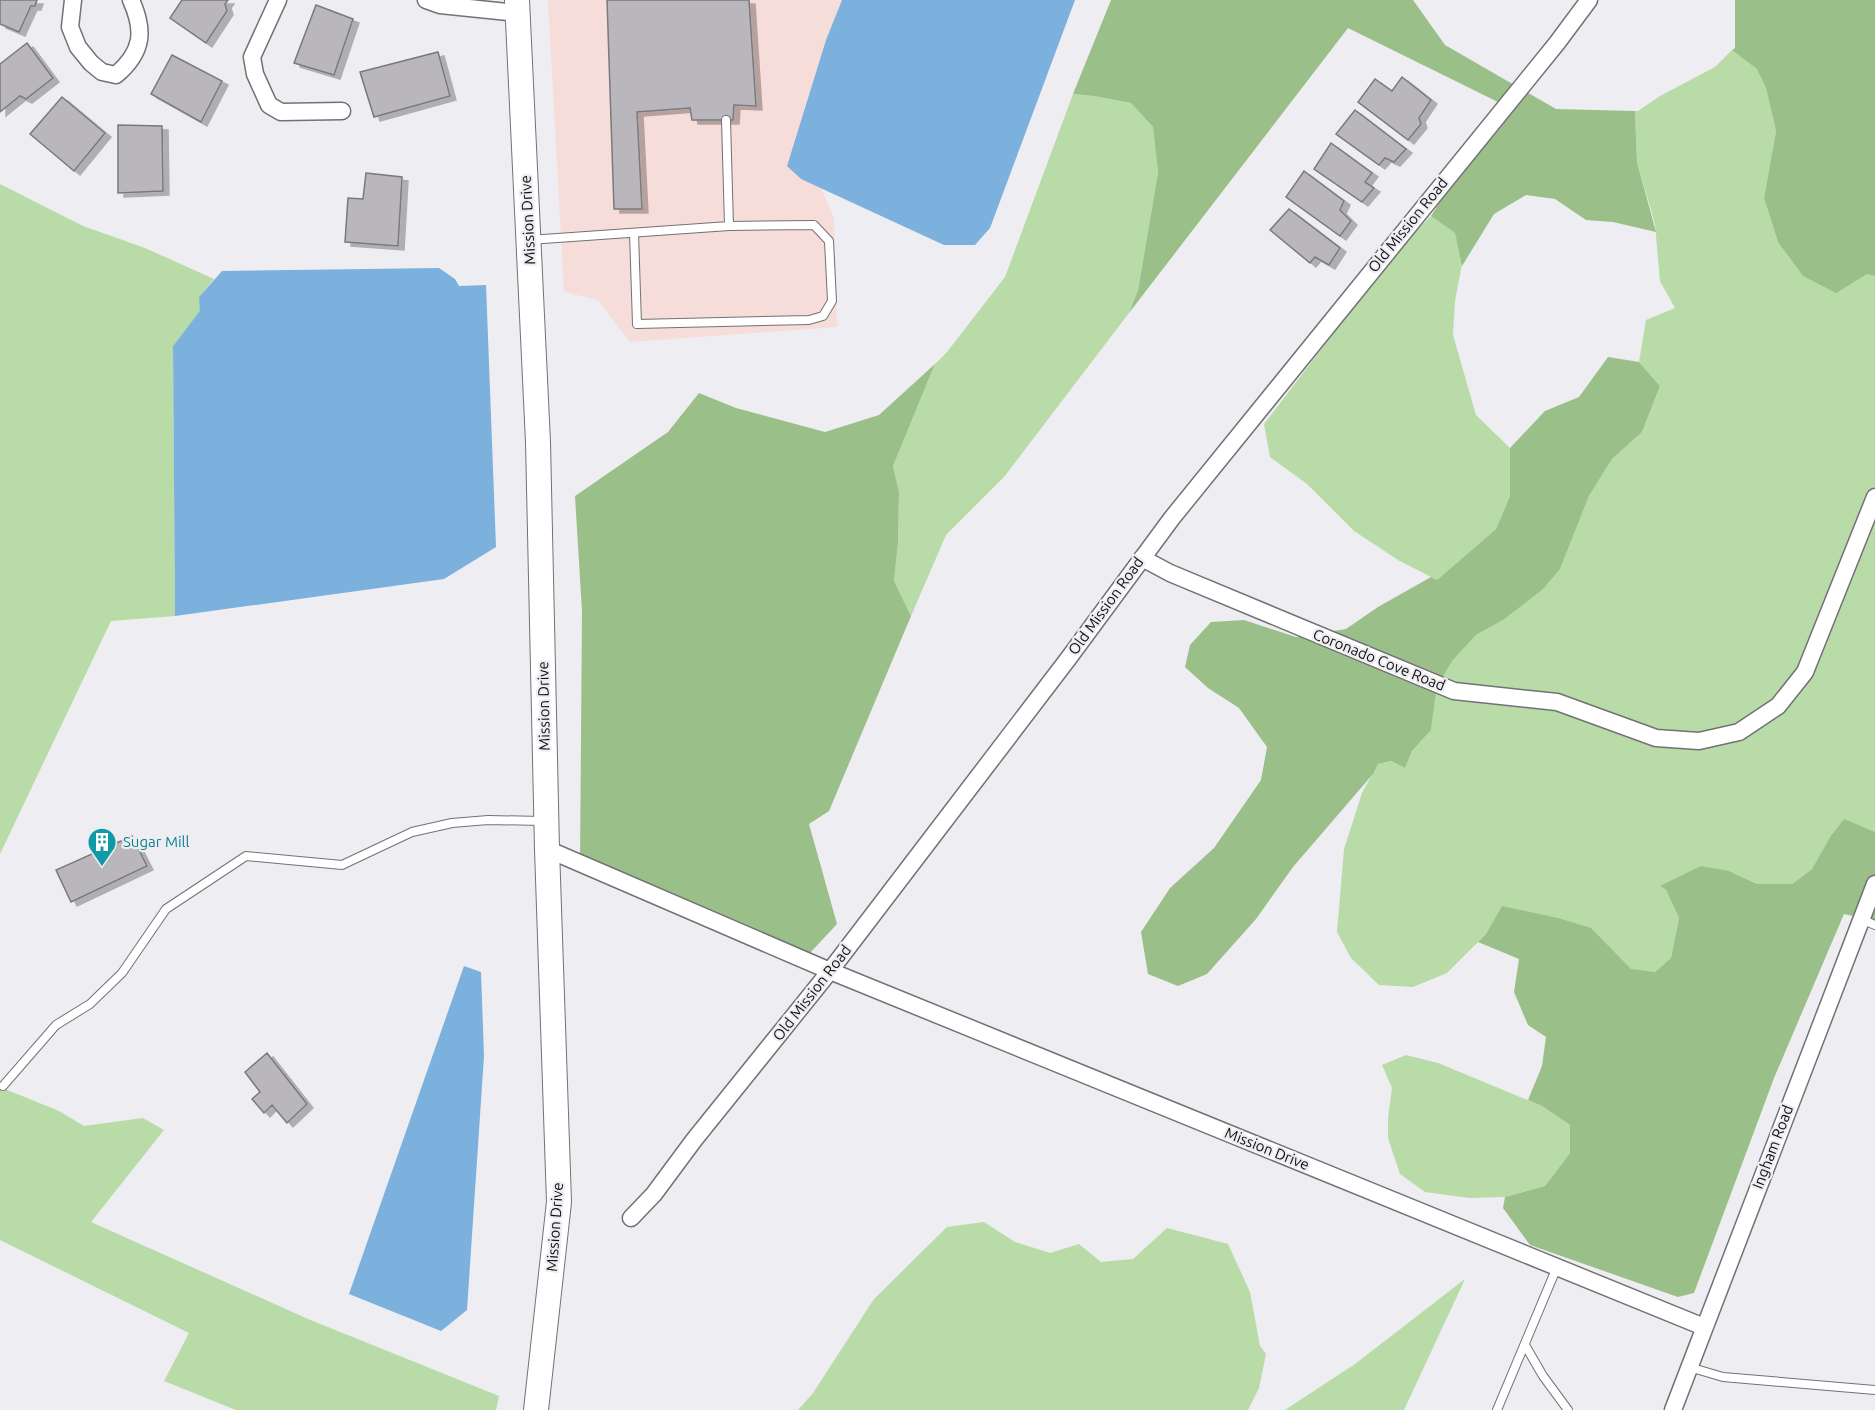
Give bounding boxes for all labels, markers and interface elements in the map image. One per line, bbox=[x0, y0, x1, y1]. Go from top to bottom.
street label: Old Mission Road bbox=[1364, 174, 1451, 275]
street label: Mission Drive bbox=[517, 175, 538, 265]
street label: Old Mission Road bbox=[1064, 554, 1147, 658]
street label: Coronado Cove Road bbox=[1311, 625, 1448, 694]
street label: Mission Drive bbox=[534, 661, 553, 751]
building icon: Sugar Mill bbox=[86, 826, 118, 868]
place label: Sugar Mill bbox=[123, 833, 189, 850]
street label: Old Mission Road bbox=[769, 942, 854, 1044]
street label: Ingham Road bbox=[1749, 1103, 1796, 1191]
street label: Mission Drive bbox=[1222, 1124, 1312, 1173]
street label: Mission Drive bbox=[543, 1182, 566, 1272]

